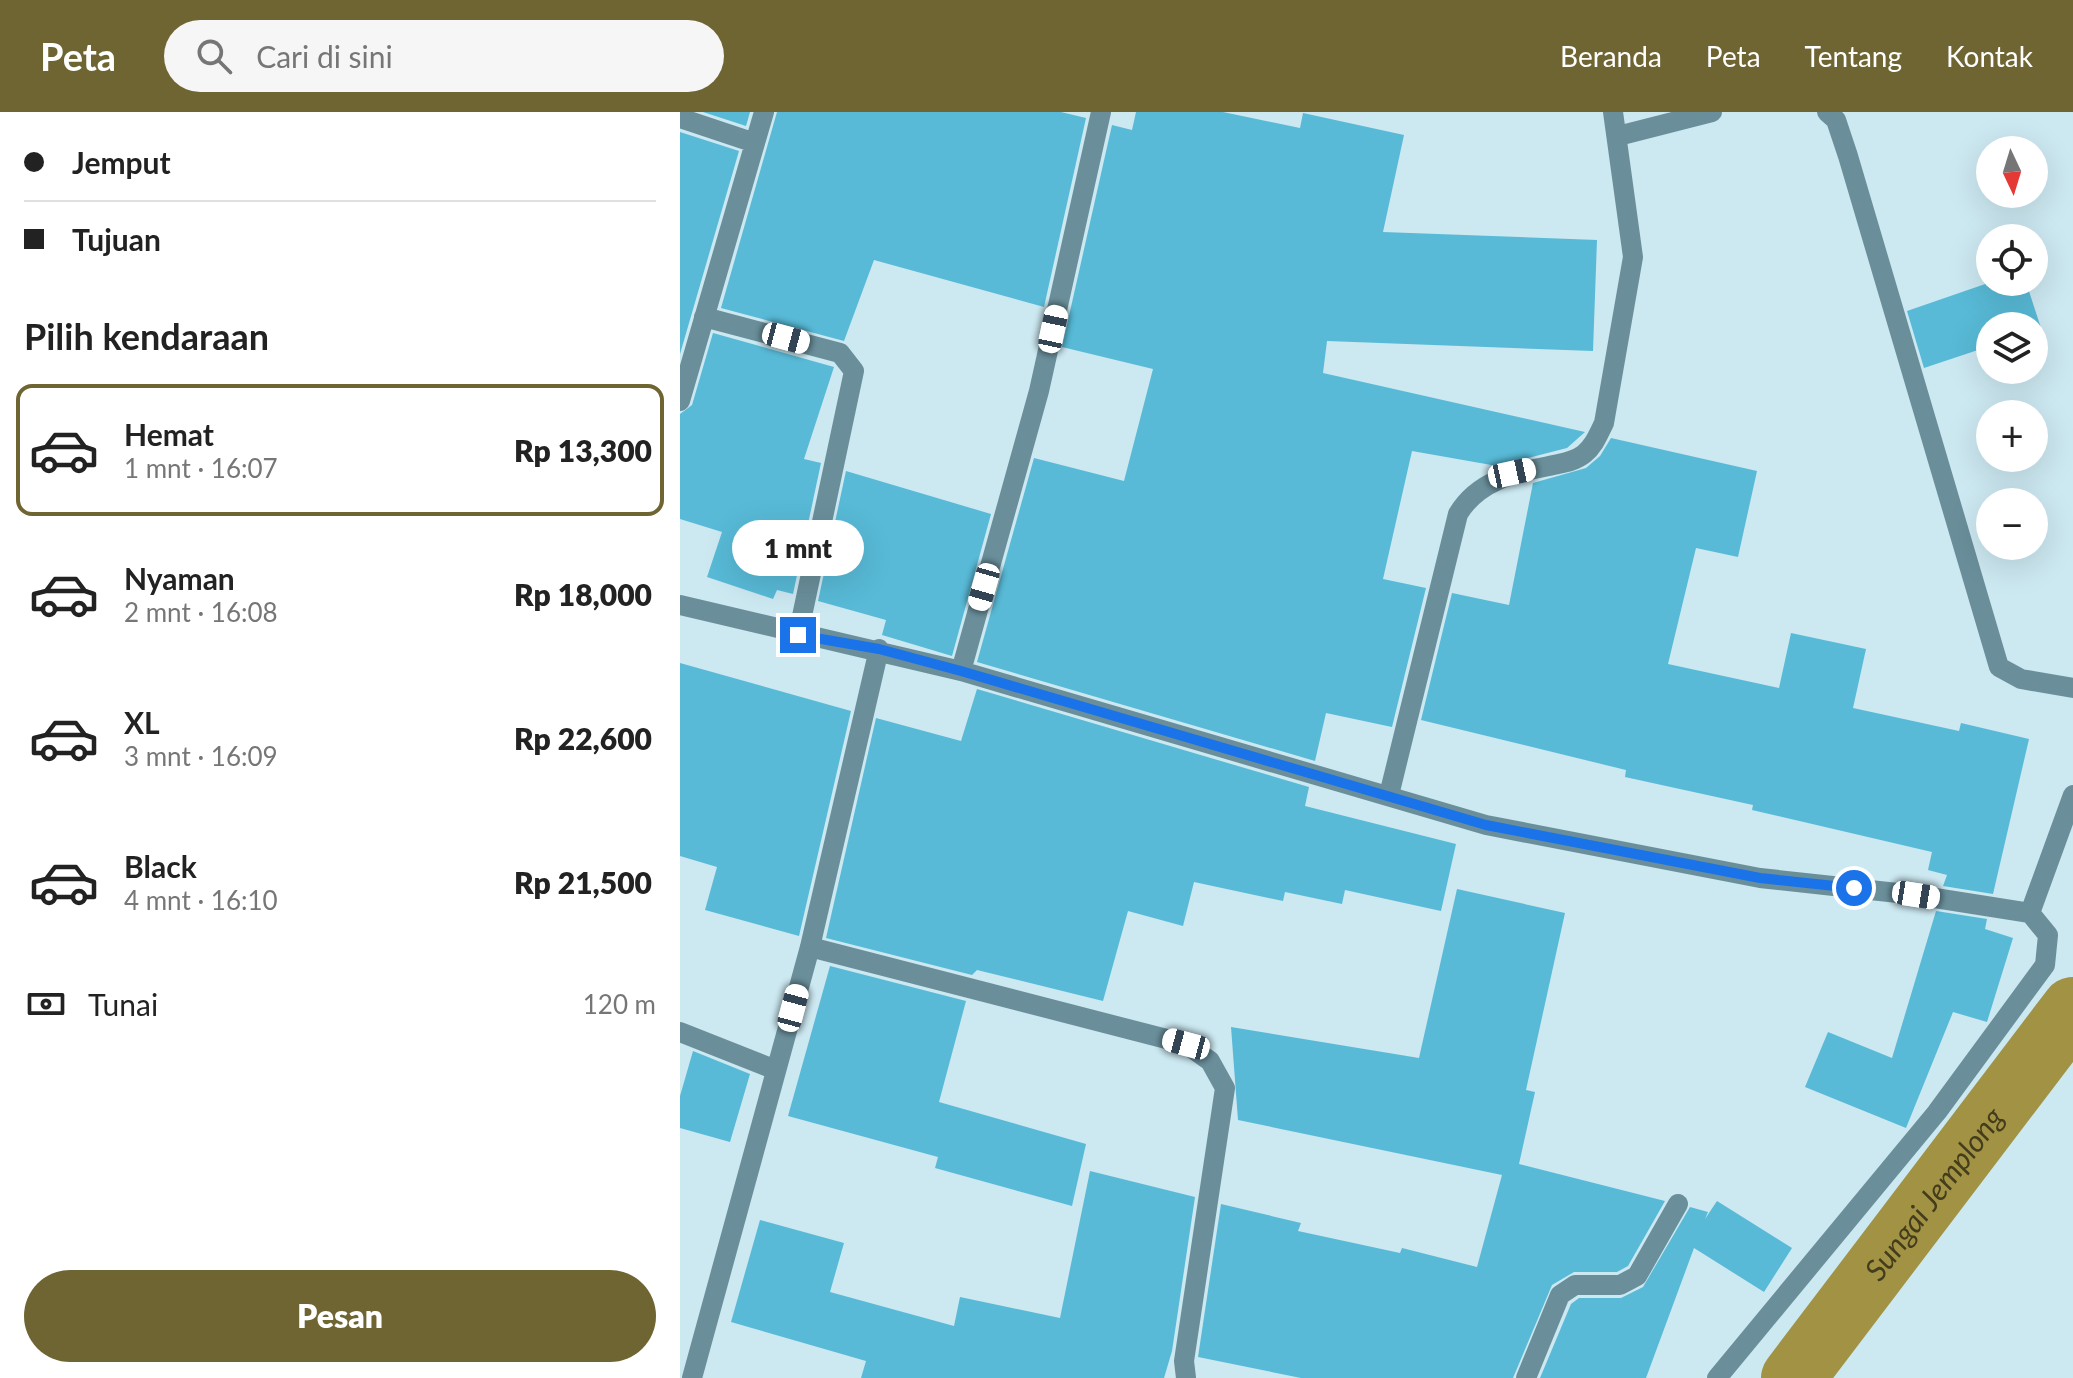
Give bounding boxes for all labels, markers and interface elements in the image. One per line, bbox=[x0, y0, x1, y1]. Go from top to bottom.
search box bbox=[164, 20, 724, 92]
text: Peta bbox=[40, 33, 116, 79]
icon: search bbox=[192, 34, 236, 78]
text: Cari di sini bbox=[256, 38, 393, 74]
text: Beranda bbox=[1560, 39, 1662, 73]
text: Peta bbox=[1706, 39, 1761, 73]
text: Tentang bbox=[1805, 39, 1902, 73]
text: Kontak bbox=[1946, 39, 2033, 73]
north arrow bbox=[1976, 136, 2048, 208]
map controls bbox=[1976, 136, 2048, 560]
text: Jemput bbox=[72, 144, 171, 180]
text: Tujuan bbox=[72, 221, 161, 257]
button: locate bbox=[1976, 224, 2048, 296]
car bbox=[1036, 303, 1070, 355]
button: layers bbox=[1976, 312, 2048, 384]
text: Pilih kendaraan bbox=[24, 314, 269, 358]
car bbox=[760, 320, 812, 356]
button: + bbox=[1976, 400, 2048, 472]
icon: car bbox=[28, 414, 100, 486]
text: Hemat bbox=[124, 416, 214, 452]
text: Rp 13,300 bbox=[514, 432, 652, 468]
text: 1 mnt · 16:07 bbox=[124, 452, 278, 484]
car bbox=[1486, 456, 1538, 490]
button: − bbox=[1976, 488, 2048, 560]
callout: 1 mnt bbox=[732, 519, 864, 575]
text: 1 mnt bbox=[764, 532, 832, 564]
icon: car bbox=[28, 558, 100, 630]
text: Nyaman bbox=[124, 560, 235, 596]
car bbox=[966, 561, 1002, 613]
text: Rp 18,000 bbox=[514, 576, 652, 612]
text: 2 mnt · 16:08 bbox=[124, 596, 278, 628]
route end bbox=[780, 617, 816, 653]
icon: car bbox=[28, 702, 100, 774]
text: XL bbox=[124, 704, 160, 740]
text: Rp 22,600 bbox=[514, 720, 652, 756]
text: 3 mnt · 16:09 bbox=[124, 740, 278, 772]
icon: car bbox=[28, 846, 100, 918]
text: Black bbox=[124, 848, 197, 884]
text: Rp 21,500 bbox=[514, 864, 652, 900]
route start bbox=[1836, 870, 1872, 906]
car bbox=[1890, 879, 1942, 911]
text: 4 mnt · 16:10 bbox=[124, 884, 278, 916]
icon: cash bbox=[24, 982, 68, 1026]
car bbox=[775, 982, 811, 1034]
text: Tunai bbox=[88, 986, 158, 1022]
text: 120 m bbox=[583, 988, 656, 1020]
car bbox=[1160, 1026, 1212, 1062]
water label: Sungai Jemplong bbox=[1856, 1099, 2011, 1287]
button: Pesan bbox=[24, 1270, 656, 1362]

